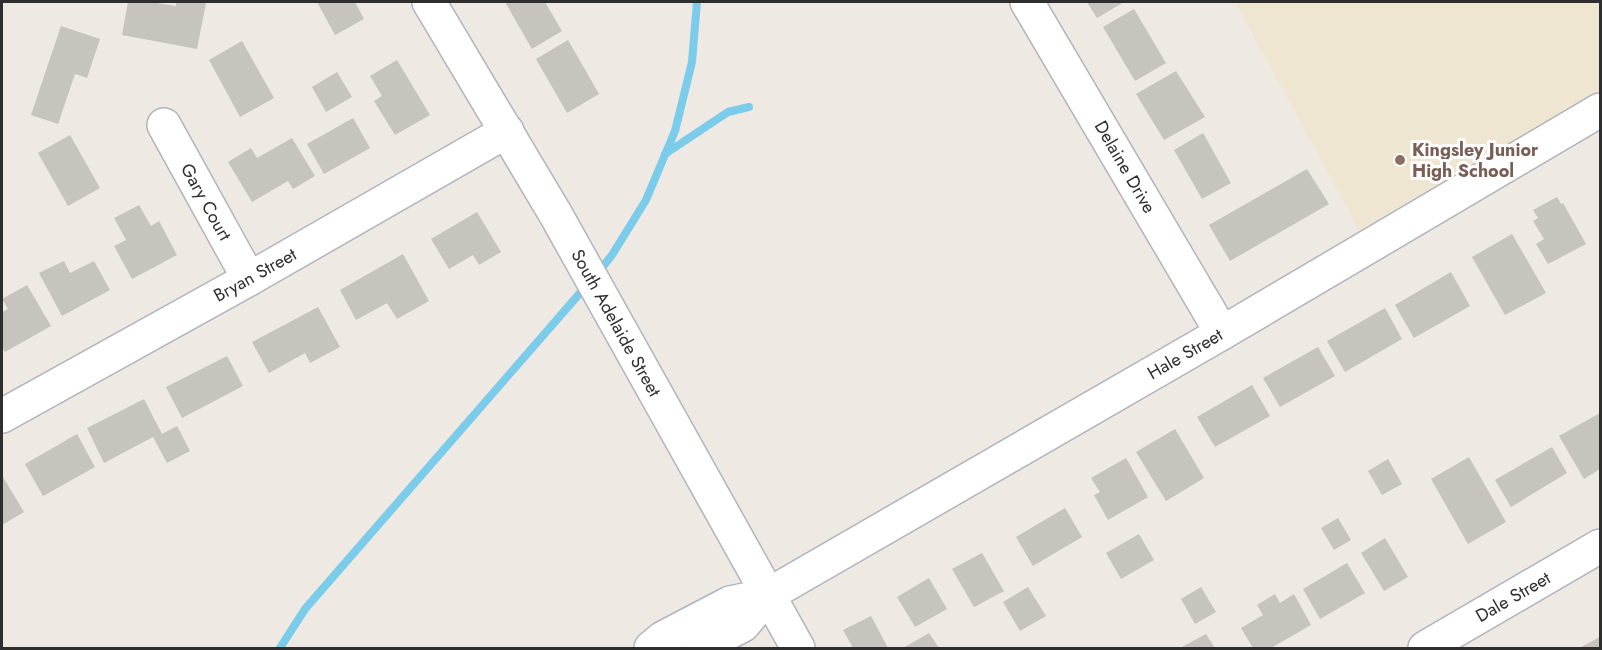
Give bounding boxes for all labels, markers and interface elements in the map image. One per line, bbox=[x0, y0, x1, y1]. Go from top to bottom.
street label: Delaine Drive bbox=[1088, 116, 1162, 218]
place label: Kingsley Junior High School bbox=[1412, 137, 1539, 184]
marker: Kingsley Junior High School bbox=[1393, 153, 1407, 167]
street label: Gary Court bbox=[174, 159, 238, 246]
street label: Bryan Street bbox=[209, 241, 302, 308]
street label: South Adelaide Street bbox=[565, 245, 668, 402]
street label: Hale Street bbox=[1142, 322, 1228, 386]
street label: Dale Street bbox=[1471, 565, 1556, 629]

